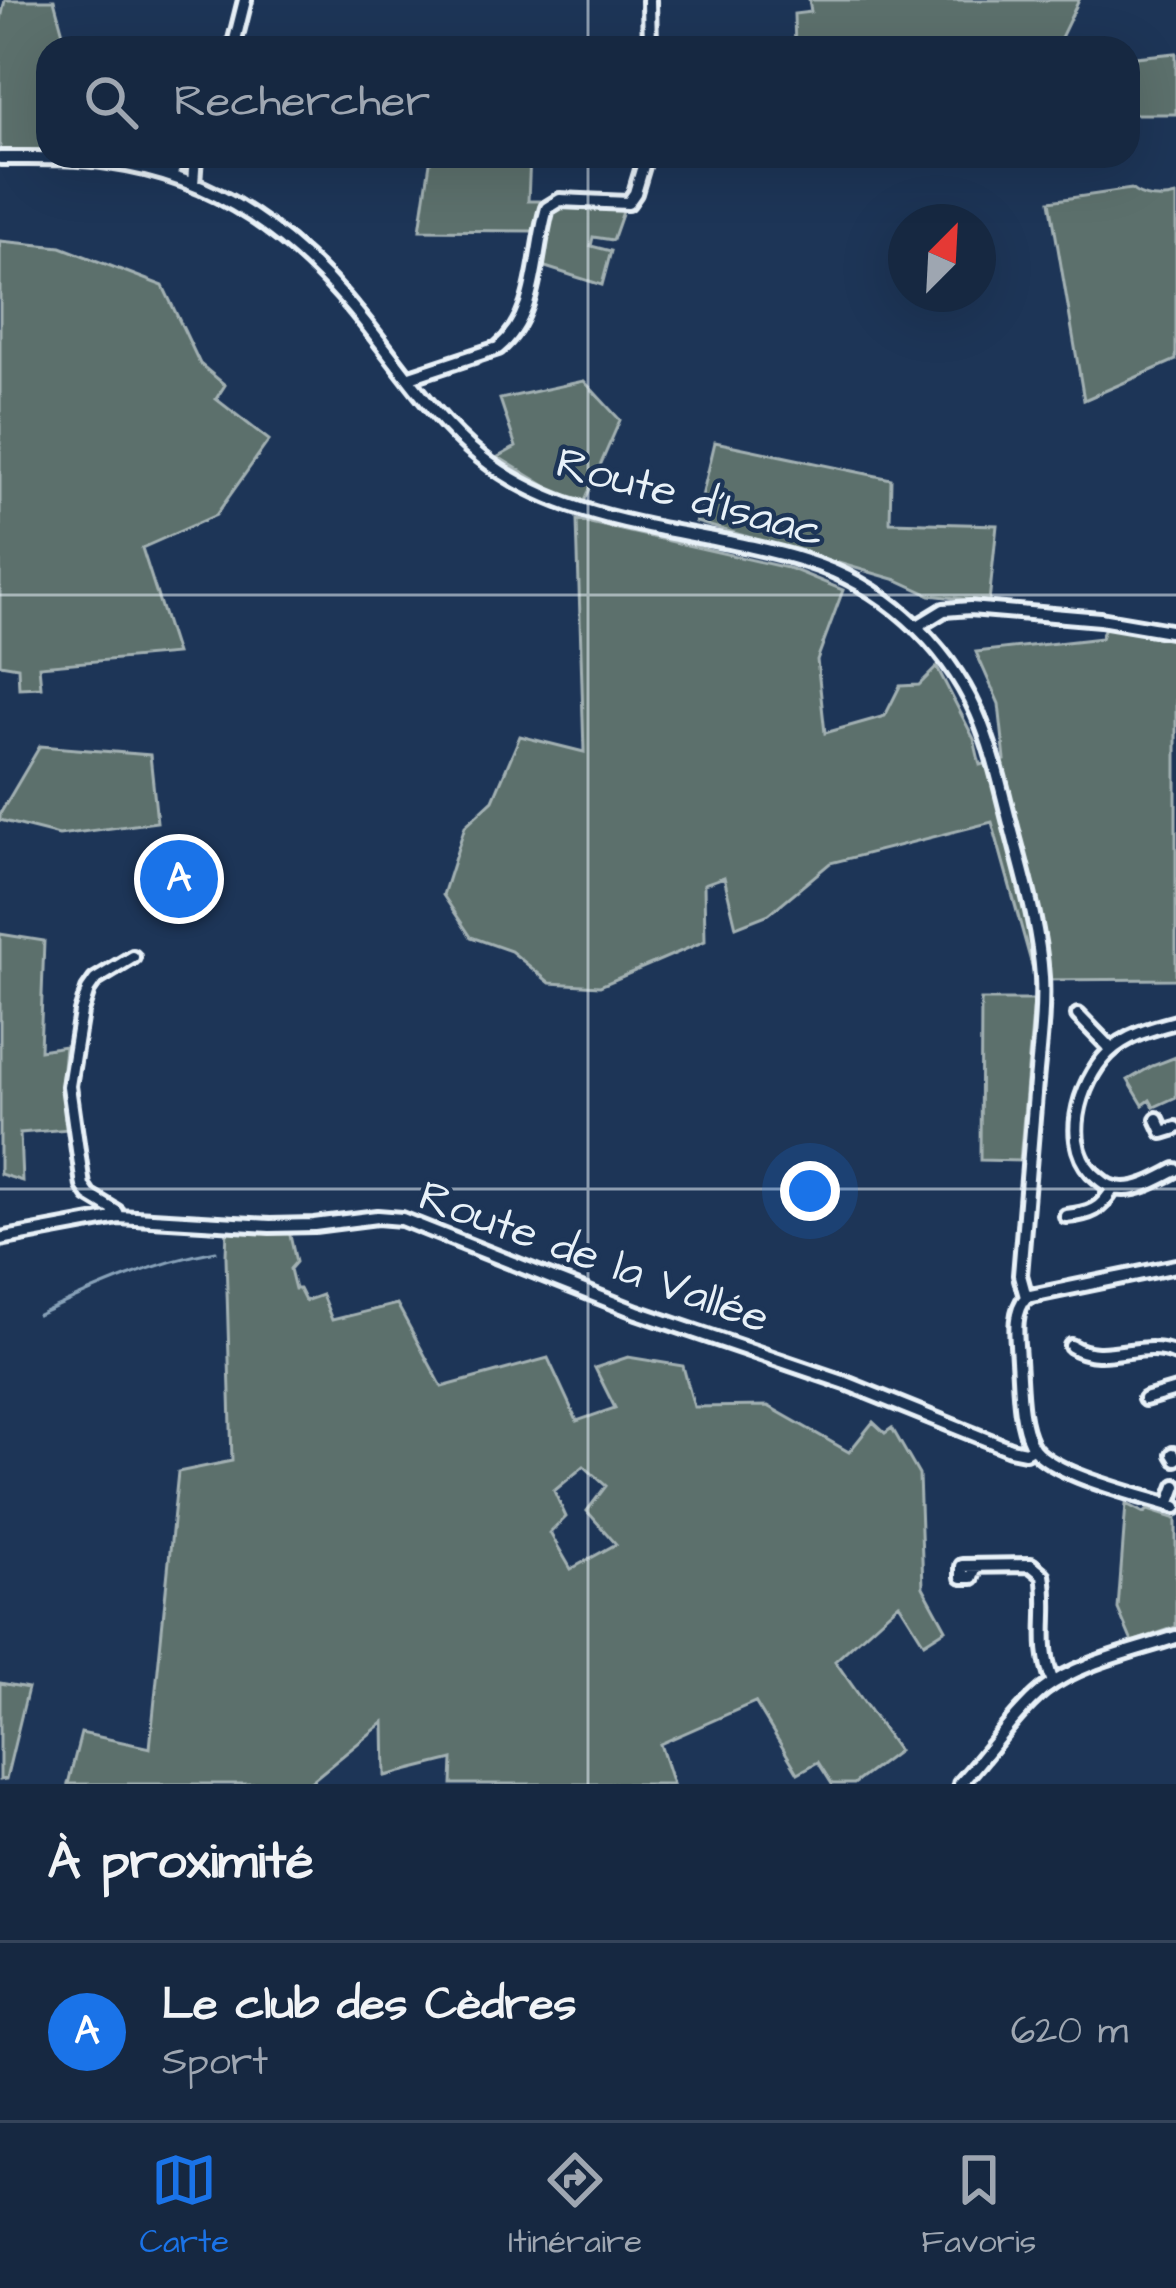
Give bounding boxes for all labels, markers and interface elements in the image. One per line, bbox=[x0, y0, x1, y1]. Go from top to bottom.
search box bbox=[36, 36, 1140, 168]
icon: search bbox=[78, 69, 144, 135]
text: Rechercher bbox=[174, 71, 430, 133]
north arrow bbox=[888, 204, 996, 312]
street label: Route d'Isaac bbox=[549, 432, 831, 563]
pin: A bbox=[140, 834, 218, 924]
your location bbox=[780, 1161, 840, 1221]
street label: Route de la Vallée bbox=[410, 1166, 778, 1350]
text: À proximité bbox=[48, 1827, 314, 1898]
text: Le club des Cèdres bbox=[162, 1974, 576, 2036]
text: A bbox=[75, 2005, 99, 2059]
text: 620 m bbox=[1011, 2005, 1128, 2059]
text: Sport bbox=[162, 2036, 268, 2090]
tab: Carte bbox=[140, 2147, 229, 2265]
tab: Itinéraire bbox=[508, 2147, 642, 2265]
tab: Favoris bbox=[921, 2147, 1036, 2265]

